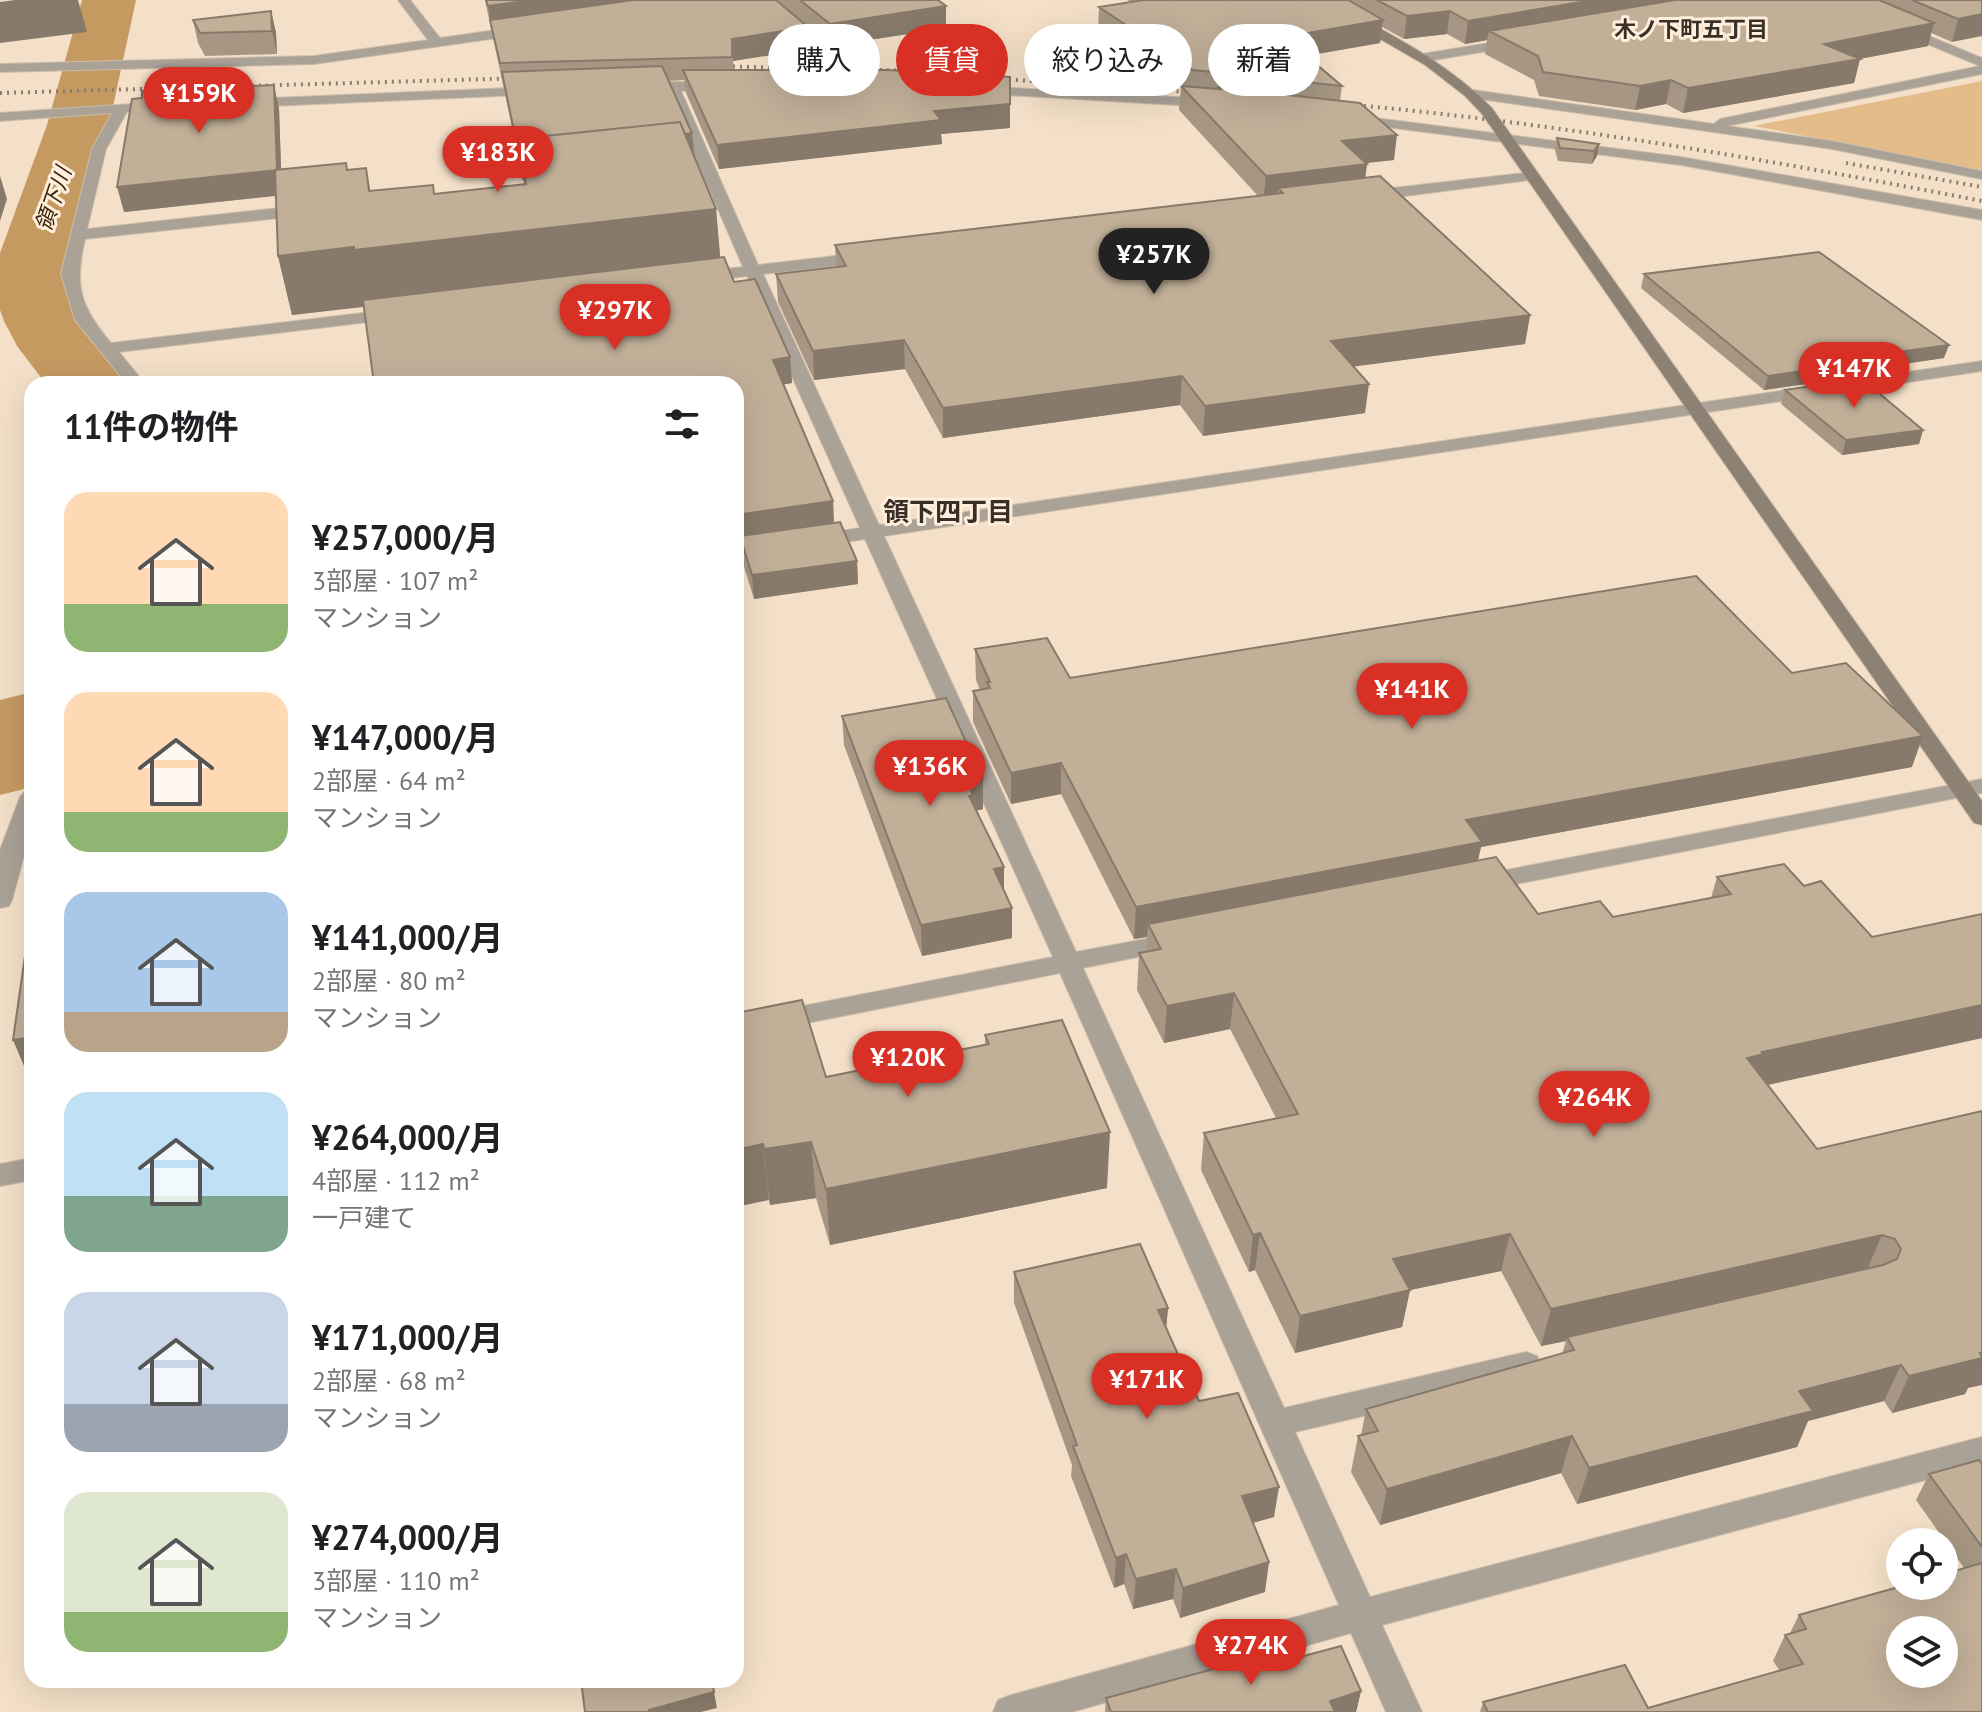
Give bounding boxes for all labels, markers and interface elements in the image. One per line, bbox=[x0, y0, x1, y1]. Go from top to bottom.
district label: 木ノ下町五丁目 bbox=[1614, 15, 1768, 43]
chip: 購入 bbox=[768, 24, 880, 96]
chip: 賃貸 bbox=[896, 24, 1008, 96]
chip: 絞り込み bbox=[1024, 24, 1192, 96]
chip: 新着 bbox=[1208, 24, 1320, 96]
pin: ¥159K bbox=[143, 67, 255, 135]
text: ¥159K bbox=[161, 76, 237, 109]
pin: ¥183K bbox=[442, 126, 554, 194]
text: ¥183K bbox=[460, 135, 536, 168]
water label: 領下川 bbox=[29, 161, 78, 235]
pin: ¥257K bbox=[1098, 228, 1210, 296]
text: ¥257K bbox=[1116, 237, 1192, 270]
pin: ¥297K bbox=[559, 284, 671, 352]
text: ¥297K bbox=[577, 293, 653, 326]
pin: ¥147K bbox=[1798, 342, 1910, 410]
text: ¥147K bbox=[1816, 351, 1892, 384]
icon: filters bbox=[660, 402, 704, 446]
text: 11件の物件 bbox=[64, 404, 239, 448]
district label: 領下四丁目 bbox=[883, 495, 1013, 528]
text: ¥257,000/月 bbox=[312, 515, 499, 559]
icon: home bbox=[128, 524, 224, 620]
text: 3部屋 · 107 m² bbox=[312, 564, 478, 597]
text: マンション bbox=[312, 601, 442, 634]
pin: ¥141K bbox=[1356, 663, 1468, 731]
text: ¥141K bbox=[1374, 672, 1450, 705]
text: ¥147,000/月 bbox=[312, 715, 499, 759]
icon: home bbox=[128, 724, 224, 820]
pin: ¥136K bbox=[874, 740, 986, 808]
text: ¥136K bbox=[892, 749, 968, 782]
text: 2部屋 · 64 m² bbox=[312, 764, 466, 797]
text: マンション bbox=[312, 801, 442, 834]
text: ¥141,000/月 bbox=[312, 915, 503, 959]
icon: home bbox=[128, 924, 224, 1020]
text: 2部屋 · 80 m² bbox=[312, 964, 466, 997]
text: マンション bbox=[312, 1001, 442, 1034]
pin: ¥120K bbox=[852, 1031, 964, 1099]
text: ¥120K bbox=[870, 1040, 946, 1073]
pin: ¥264K bbox=[1538, 1071, 1650, 1139]
text: ¥264K bbox=[1556, 1080, 1632, 1113]
text: ¥264,000/月 bbox=[312, 1115, 503, 1159]
icon: home bbox=[128, 1124, 224, 1220]
text: 4部屋 · 112 m² bbox=[312, 1164, 480, 1197]
text: 一戸建て bbox=[312, 1201, 416, 1234]
text: ¥171,000/月 bbox=[312, 1315, 503, 1359]
icon: home bbox=[128, 1324, 224, 1420]
pin: ¥171K bbox=[1091, 1353, 1203, 1421]
text: ¥171K bbox=[1109, 1362, 1185, 1395]
text: 2部屋 · 68 m² bbox=[312, 1364, 466, 1397]
text: マンション bbox=[312, 1401, 442, 1434]
text: ¥274,000/月 bbox=[312, 1515, 503, 1559]
icon: home bbox=[128, 1524, 224, 1620]
map controls bbox=[1886, 1528, 1958, 1688]
button: locate bbox=[1886, 1528, 1958, 1600]
text: 3部屋 · 110 m² bbox=[312, 1564, 480, 1597]
text: マンション bbox=[312, 1601, 442, 1634]
button: layers bbox=[1886, 1616, 1958, 1688]
pin: ¥274K bbox=[1195, 1619, 1307, 1687]
text: ¥274K bbox=[1213, 1628, 1289, 1661]

